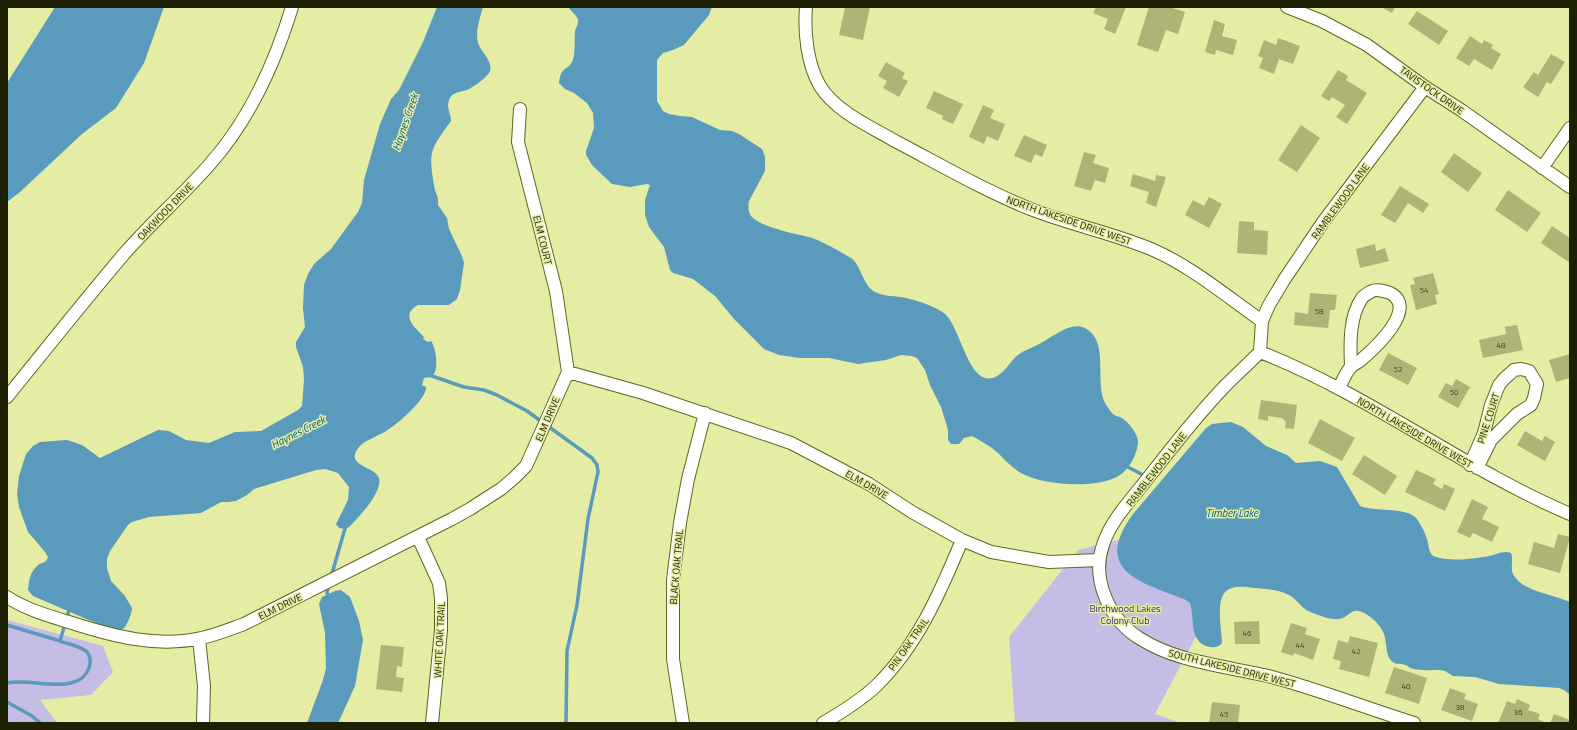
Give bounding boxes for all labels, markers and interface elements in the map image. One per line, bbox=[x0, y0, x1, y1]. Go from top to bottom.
street label: TAVISTOCK DRIVE bbox=[1396, 63, 1467, 118]
water label: Haynes Creek bbox=[388, 90, 423, 152]
street label: RAMBLEWOOD LANE bbox=[1308, 160, 1373, 242]
street label: OAKWOOD DRIVE bbox=[134, 179, 197, 244]
street label: NORTH LAKESIDE DRIVE WEST bbox=[1004, 192, 1134, 249]
street label: ELM COURT bbox=[529, 214, 556, 267]
house number: 54 bbox=[1420, 284, 1429, 296]
house number: 58 bbox=[1315, 305, 1324, 317]
house number: 48 bbox=[1497, 339, 1506, 351]
house number: 52 bbox=[1394, 363, 1402, 375]
house number: 50 bbox=[1450, 386, 1459, 398]
street label: PINE COURT bbox=[1473, 390, 1504, 445]
street label: NORTH LAKESIDE DRIVE WEST bbox=[1354, 393, 1476, 472]
street label: ELM DRIVE bbox=[531, 394, 564, 444]
water label: Haynes Creek bbox=[268, 411, 329, 453]
street label: RAMBLEWOOD LANE bbox=[1123, 429, 1191, 510]
street label: ELM DRIVE bbox=[842, 466, 891, 503]
water label: Timber Lake bbox=[1206, 505, 1259, 521]
street label: BLACK OAK TRAIL bbox=[666, 529, 687, 605]
street label: ELM DRIVE bbox=[256, 589, 305, 624]
park label: Birchwood Lakes Colony Club bbox=[1089, 601, 1161, 628]
street label: WHITE OAK TRAIL bbox=[430, 602, 449, 678]
street label: PIN OAK TRAIL bbox=[884, 614, 933, 674]
house number: 46 bbox=[1243, 627, 1252, 639]
house number: 44 bbox=[1296, 639, 1305, 651]
street label: SOUTH LAKESIDE DRIVE WEST bbox=[1167, 645, 1298, 692]
house number: 42 bbox=[1352, 645, 1360, 657]
house number: 40 bbox=[1402, 680, 1411, 692]
house number: 38 bbox=[1456, 701, 1465, 713]
house number: 36 bbox=[1514, 706, 1523, 718]
house number: 45 bbox=[1220, 708, 1229, 720]

